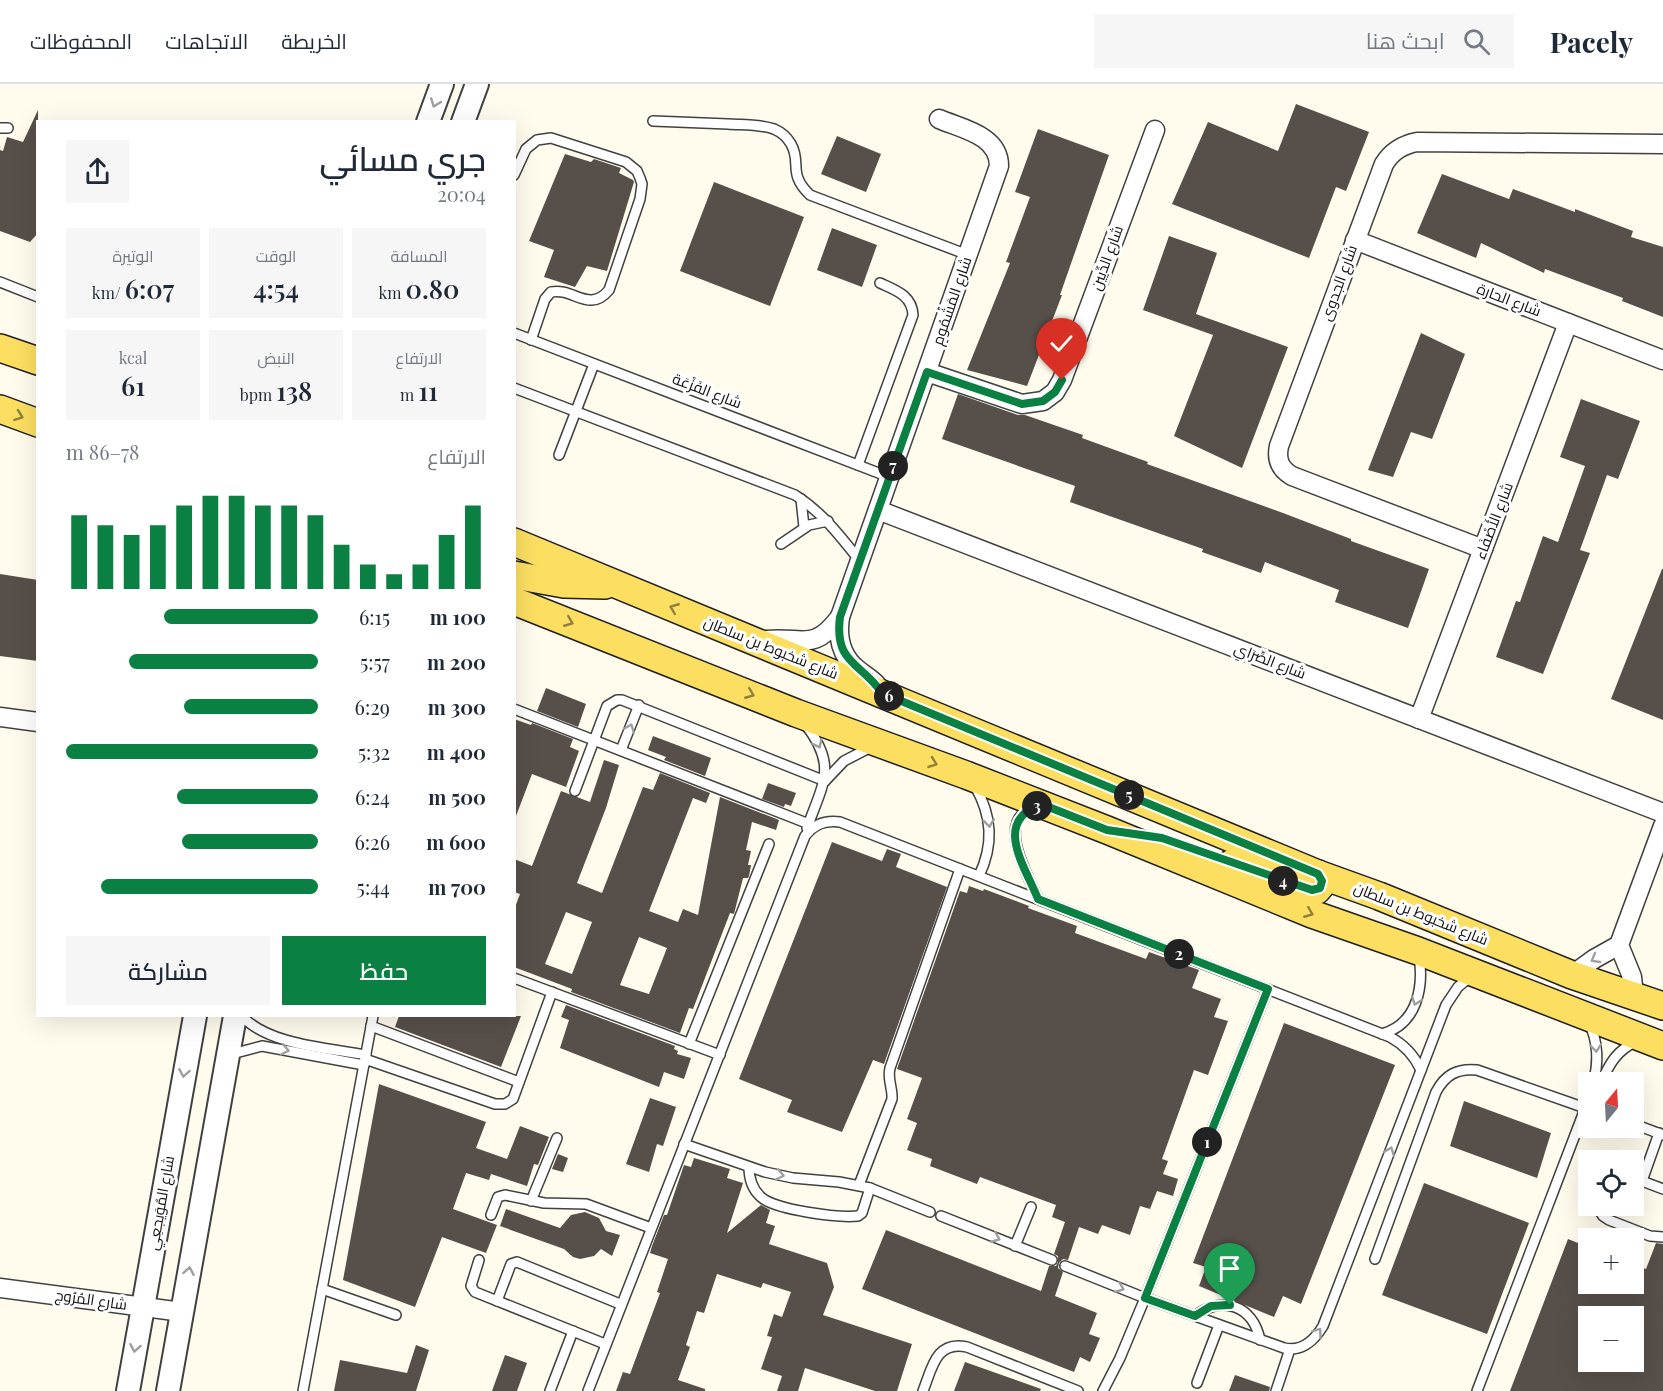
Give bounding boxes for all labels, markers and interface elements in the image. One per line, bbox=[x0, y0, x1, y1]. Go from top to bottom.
search box bbox=[1094, 14, 1514, 68]
text: Pacely bbox=[1550, 23, 1633, 60]
text: ابحث هنا bbox=[1366, 25, 1445, 55]
icon: search bbox=[1460, 25, 1493, 58]
text: المحفوظات bbox=[30, 26, 132, 54]
text: الاتجاهات bbox=[165, 26, 248, 54]
text: الخريطة bbox=[281, 26, 347, 54]
one-way arrow bbox=[429, 97, 442, 108]
text: جري مسائي bbox=[320, 135, 486, 179]
button: share bbox=[66, 140, 129, 203]
text: 20:04 bbox=[437, 180, 486, 207]
street label: شارع الدِّيين bbox=[1085, 222, 1129, 294]
street label: شارع الجدوى bbox=[1315, 242, 1363, 324]
text: الوتيرة bbox=[112, 245, 154, 266]
text: الوقت bbox=[256, 245, 296, 266]
text: المسافة bbox=[391, 245, 447, 266]
street label: شارع المَشْمُوم bbox=[927, 254, 977, 348]
text: 6:07 bbox=[125, 271, 174, 306]
text: 4:54 bbox=[253, 271, 299, 306]
text: 0.80 bbox=[406, 271, 459, 306]
street label: شارع الحارة bbox=[1474, 278, 1544, 322]
text: /km bbox=[92, 282, 125, 303]
text: km bbox=[379, 282, 406, 303]
pin bbox=[1036, 318, 1087, 380]
icon: check bbox=[1045, 327, 1078, 360]
text: kcal bbox=[119, 347, 147, 368]
text: النبض bbox=[257, 347, 295, 368]
text: الارتفاع bbox=[396, 347, 442, 368]
text: 61 bbox=[121, 368, 145, 403]
street label: شارع الفَزْعَة bbox=[669, 368, 745, 414]
text: 138 bbox=[276, 373, 312, 408]
text: 11 bbox=[418, 373, 438, 408]
text: bpm bbox=[240, 384, 276, 405]
text: m bbox=[400, 384, 418, 405]
one-way arrow bbox=[13, 409, 24, 421]
text: 78–86 m bbox=[66, 438, 139, 465]
text: الارتفاع bbox=[427, 442, 486, 469]
pin: 7 bbox=[878, 451, 908, 481]
text: 7 bbox=[889, 455, 897, 476]
street label: شارع الأَصْفَاء bbox=[1469, 479, 1519, 563]
text: 6:15 bbox=[359, 603, 390, 630]
text: 100 m bbox=[430, 603, 486, 630]
one-way arrow bbox=[669, 603, 680, 615]
street label: شارع شخبوط بن سلطان bbox=[700, 611, 842, 685]
one-way arrow bbox=[563, 615, 574, 627]
street label: شارع الصِّرَاي bbox=[1231, 637, 1309, 686]
text: 5:57 bbox=[360, 648, 390, 675]
text: 200 m bbox=[427, 648, 486, 675]
pin: 6 bbox=[874, 681, 904, 711]
text: 6 bbox=[885, 685, 893, 706]
one-way arrow bbox=[744, 687, 755, 699]
text: 6:29 bbox=[355, 693, 390, 720]
text: 300 m bbox=[428, 693, 486, 720]
one-way arrow bbox=[623, 723, 635, 734]
text: 5:32 bbox=[358, 738, 390, 765]
text: 400 m bbox=[427, 738, 486, 765]
one-way arrow bbox=[811, 738, 822, 748]
one-way arrow bbox=[927, 755, 938, 768]
pin: 5 bbox=[1114, 780, 1144, 810]
text: 6:24 bbox=[355, 783, 390, 810]
text: 500 m bbox=[428, 783, 486, 810]
text: 5 bbox=[1125, 784, 1133, 805]
pin: 3 bbox=[1022, 791, 1052, 821]
text: 3 bbox=[1033, 795, 1041, 816]
one-way arrow bbox=[982, 819, 994, 828]
text: 6:26 bbox=[354, 828, 390, 855]
text: 600 m bbox=[426, 828, 486, 855]
pin: 4 bbox=[1268, 866, 1298, 896]
text: 4 bbox=[1279, 870, 1287, 891]
text: 5:44 bbox=[357, 873, 390, 900]
text: 700 m bbox=[428, 873, 486, 900]
street label: شارع شخبوط بن سلطان bbox=[1350, 877, 1492, 951]
one-way arrow bbox=[1302, 906, 1313, 918]
button: مشاركة bbox=[66, 936, 270, 1005]
button: حفظ bbox=[282, 936, 486, 1005]
pin: 2 bbox=[1164, 939, 1194, 969]
text: 2 bbox=[1175, 943, 1183, 964]
one-way arrow bbox=[1591, 952, 1601, 964]
one-way arrow bbox=[1410, 995, 1423, 1005]
one-way arrow bbox=[279, 1043, 289, 1056]
one-way arrow bbox=[1589, 1044, 1602, 1053]
one-way arrow bbox=[178, 1068, 191, 1078]
north arrow bbox=[1578, 1072, 1644, 1138]
map controls bbox=[1578, 1072, 1644, 1372]
pin: 1 bbox=[1192, 1127, 1222, 1157]
text: 1 bbox=[1204, 1131, 1210, 1152]
one-way arrow bbox=[1383, 1146, 1395, 1157]
button: locate bbox=[1578, 1150, 1644, 1216]
street label: شارع المُوَيجعِي bbox=[142, 1154, 181, 1252]
one-way arrow bbox=[774, 1168, 784, 1181]
button: + bbox=[1578, 1228, 1644, 1294]
one-way arrow bbox=[989, 1231, 1000, 1243]
pin bbox=[1204, 1243, 1255, 1305]
icon: arrive bbox=[1213, 1252, 1246, 1285]
one-way arrow bbox=[182, 1267, 195, 1277]
one-way arrow bbox=[1113, 1281, 1124, 1293]
street label: شارع المُرُوج bbox=[54, 1284, 128, 1316]
button: − bbox=[1578, 1306, 1644, 1372]
one-way arrow bbox=[1311, 1327, 1322, 1338]
one-way arrow bbox=[129, 1342, 142, 1352]

